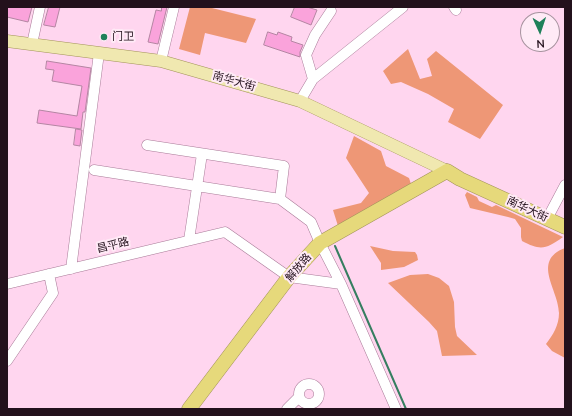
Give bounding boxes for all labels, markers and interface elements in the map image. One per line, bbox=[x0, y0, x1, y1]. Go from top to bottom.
north arrow bbox=[520, 12, 560, 52]
place label: 门卫 bbox=[112, 30, 134, 44]
marker: 门卫 bbox=[99, 32, 109, 42]
text: N bbox=[536, 36, 545, 51]
street label: 南华大街 bbox=[211, 70, 257, 94]
street label: 南华大街 bbox=[504, 195, 550, 225]
street label: 昌平路 bbox=[95, 236, 131, 256]
street label: 解放路 bbox=[283, 251, 315, 285]

